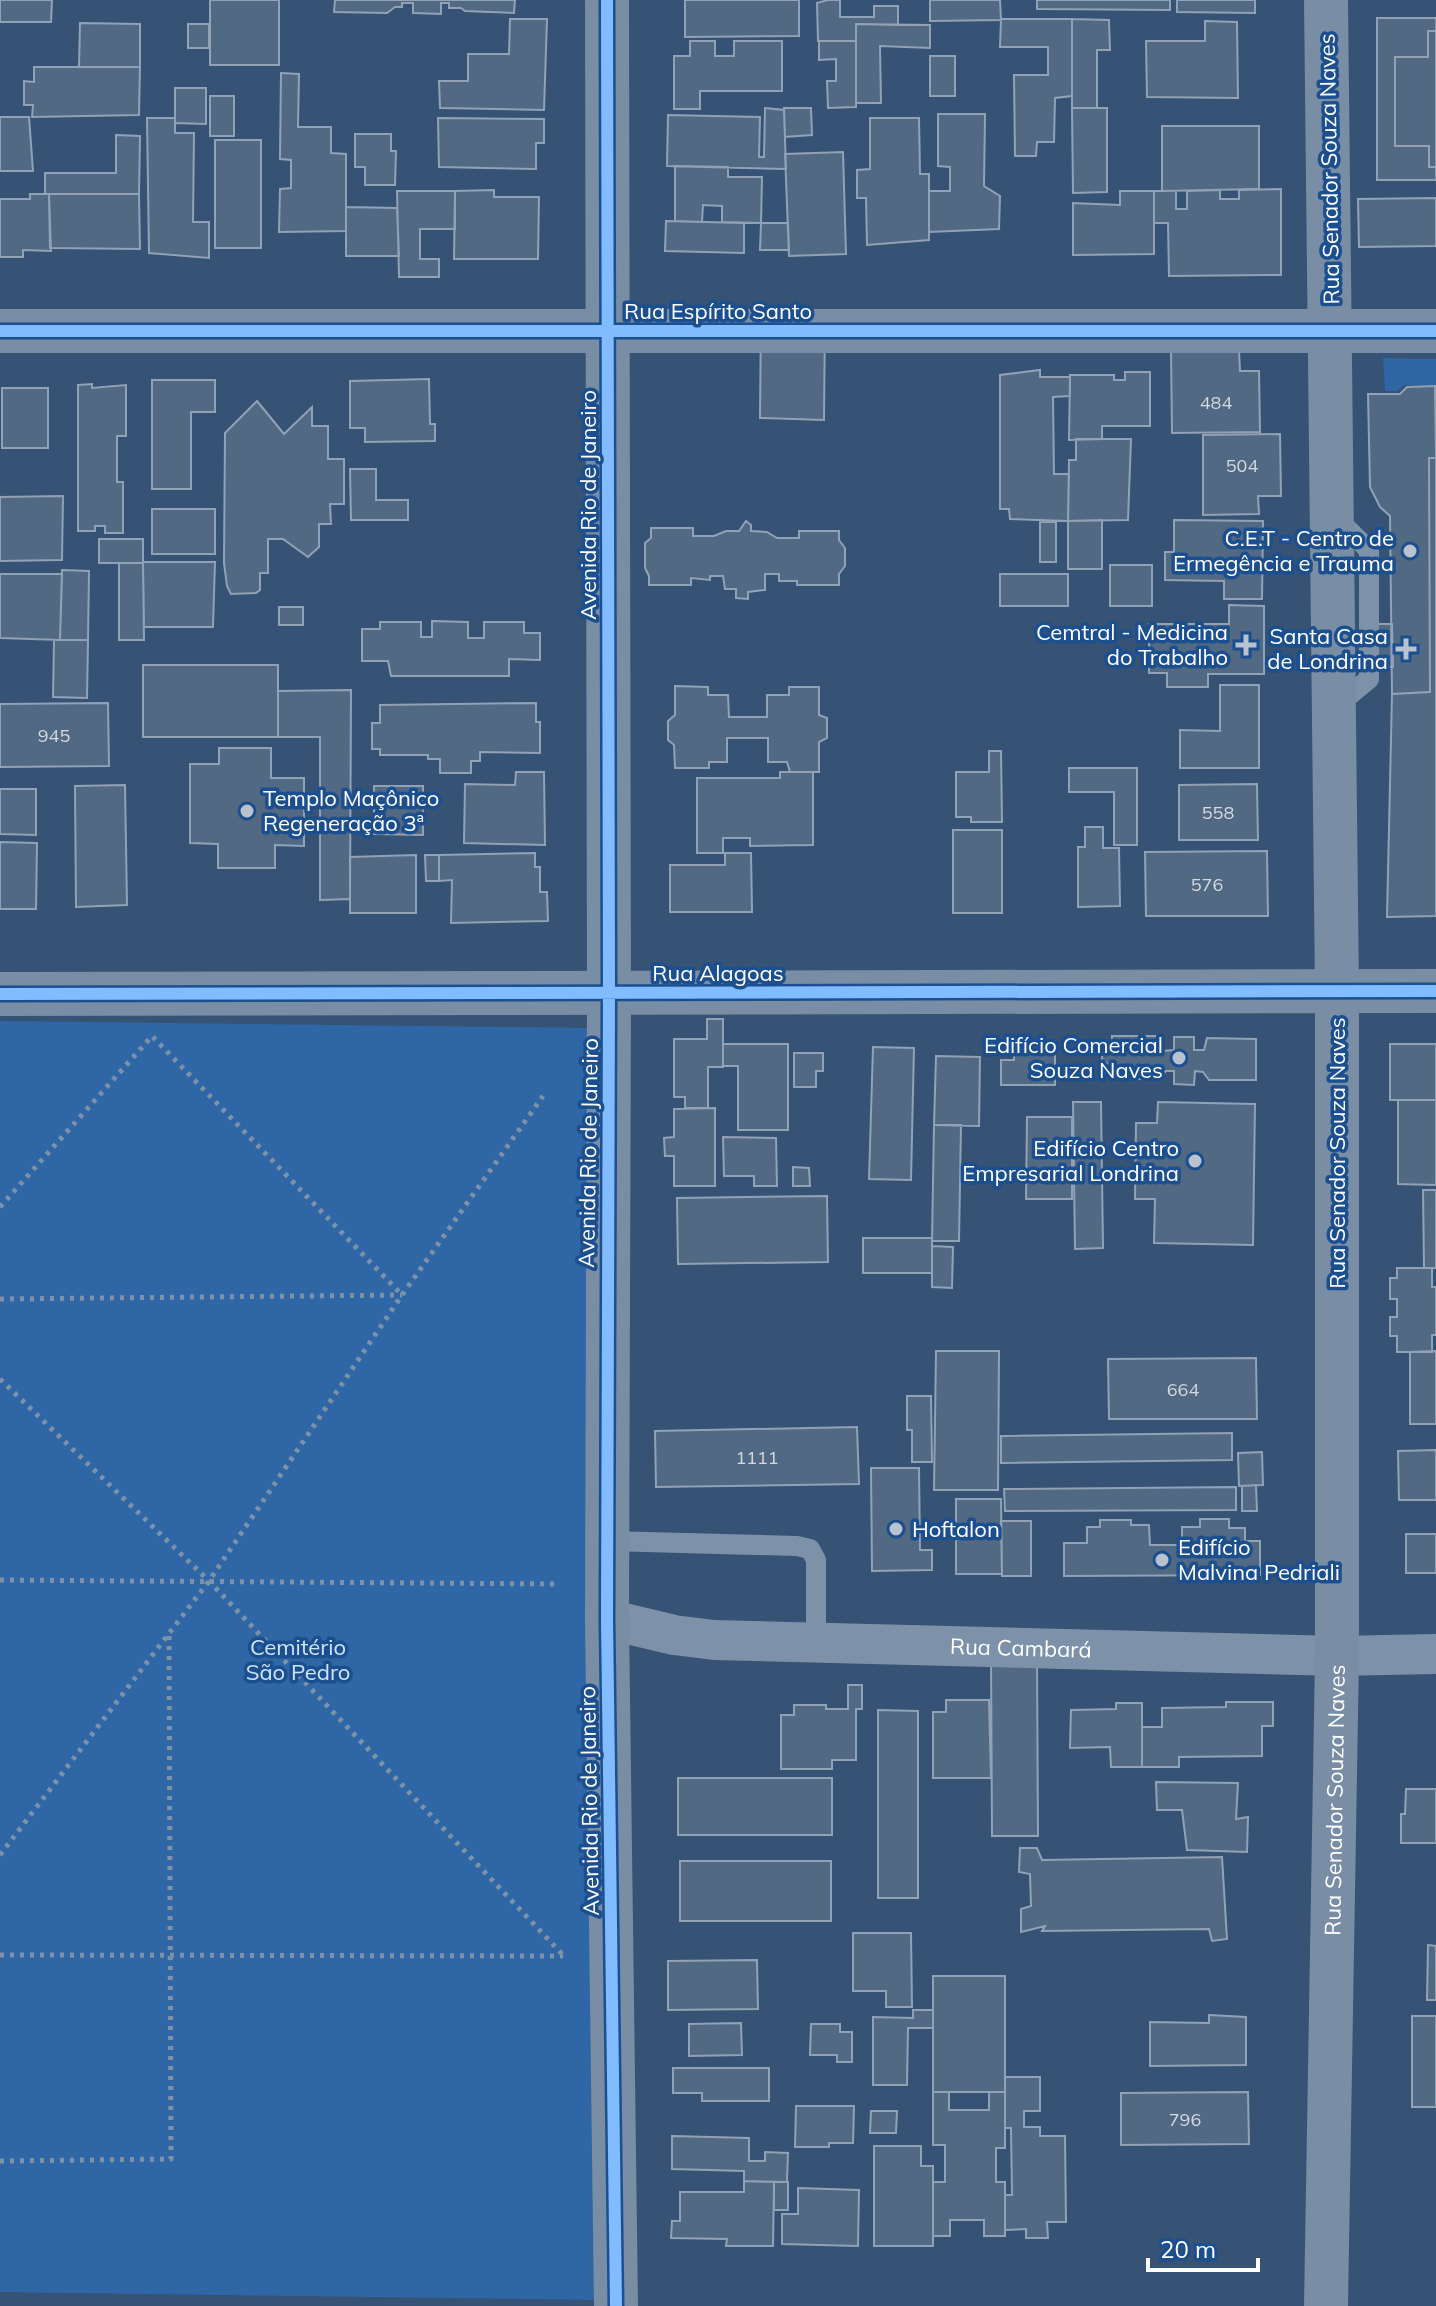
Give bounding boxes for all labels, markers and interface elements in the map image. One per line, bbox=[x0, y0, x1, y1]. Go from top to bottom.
street label: Rua Senador Souza Naves bbox=[1313, 33, 1345, 305]
street label: Rua Espírito Santo bbox=[624, 297, 812, 325]
street label: Avenida Rio de Janeiro bbox=[574, 390, 602, 620]
house number: 484 bbox=[1200, 391, 1232, 414]
house number: 504 bbox=[1226, 454, 1258, 477]
place label: C.E.T - Centro de Ermegência e Trauma bbox=[1173, 524, 1394, 577]
marker: C.E.T - Centro de Ermegência e Trauma bbox=[1401, 542, 1419, 560]
place label: Cemtral - Medicina do Trabalho bbox=[1036, 618, 1228, 671]
place label: Santa Casa de Londrina bbox=[1267, 622, 1388, 675]
marker: Cemtral - Medicina do Trabalho bbox=[1235, 634, 1257, 656]
marker: Santa Casa de Londrina bbox=[1395, 638, 1417, 660]
house number: 945 bbox=[38, 724, 70, 747]
place label: Templo Maçônico Regeneração 3ª bbox=[263, 784, 439, 837]
house number: 558 bbox=[1202, 801, 1234, 824]
marker: Templo Maçônico Regeneração 3ª bbox=[238, 802, 256, 820]
house number: 576 bbox=[1191, 873, 1223, 896]
street label: Rua Alagoas bbox=[652, 959, 784, 987]
street label: Rua Senador Souza Naves bbox=[1323, 1017, 1351, 1289]
place label: Edifício Comercial Souza Naves bbox=[984, 1031, 1163, 1084]
street label: Avenida Rio de Janeiro bbox=[572, 1038, 604, 1268]
marker: Edifício Comercial Souza Naves bbox=[1170, 1049, 1188, 1067]
place label: Edifício Centro Empresarial Londrina bbox=[962, 1134, 1179, 1187]
marker: Edifício Centro Empresarial Londrina bbox=[1186, 1152, 1204, 1170]
house number: 664 bbox=[1167, 1378, 1199, 1401]
house number: 1111 bbox=[735, 1446, 779, 1469]
place label: Hoftalon bbox=[912, 1515, 1000, 1543]
marker: Hoftalon bbox=[887, 1520, 905, 1538]
place label: Edifício Malvina Pedriali bbox=[1178, 1533, 1340, 1586]
marker: Edifício Malvina Pedriali bbox=[1153, 1551, 1171, 1569]
street label: Rua Cambará bbox=[950, 1632, 1092, 1664]
park label: Cemitério São Pedro bbox=[246, 1633, 350, 1686]
street label: Rua Senador Souza Naves bbox=[1318, 1664, 1351, 1936]
street label: Avenida Rio de Janeiro bbox=[573, 1686, 605, 1916]
house number: 796 bbox=[1169, 2108, 1201, 2131]
scale bar bbox=[1148, 2222, 1258, 2272]
text: 20 m bbox=[1160, 2234, 1216, 2264]

